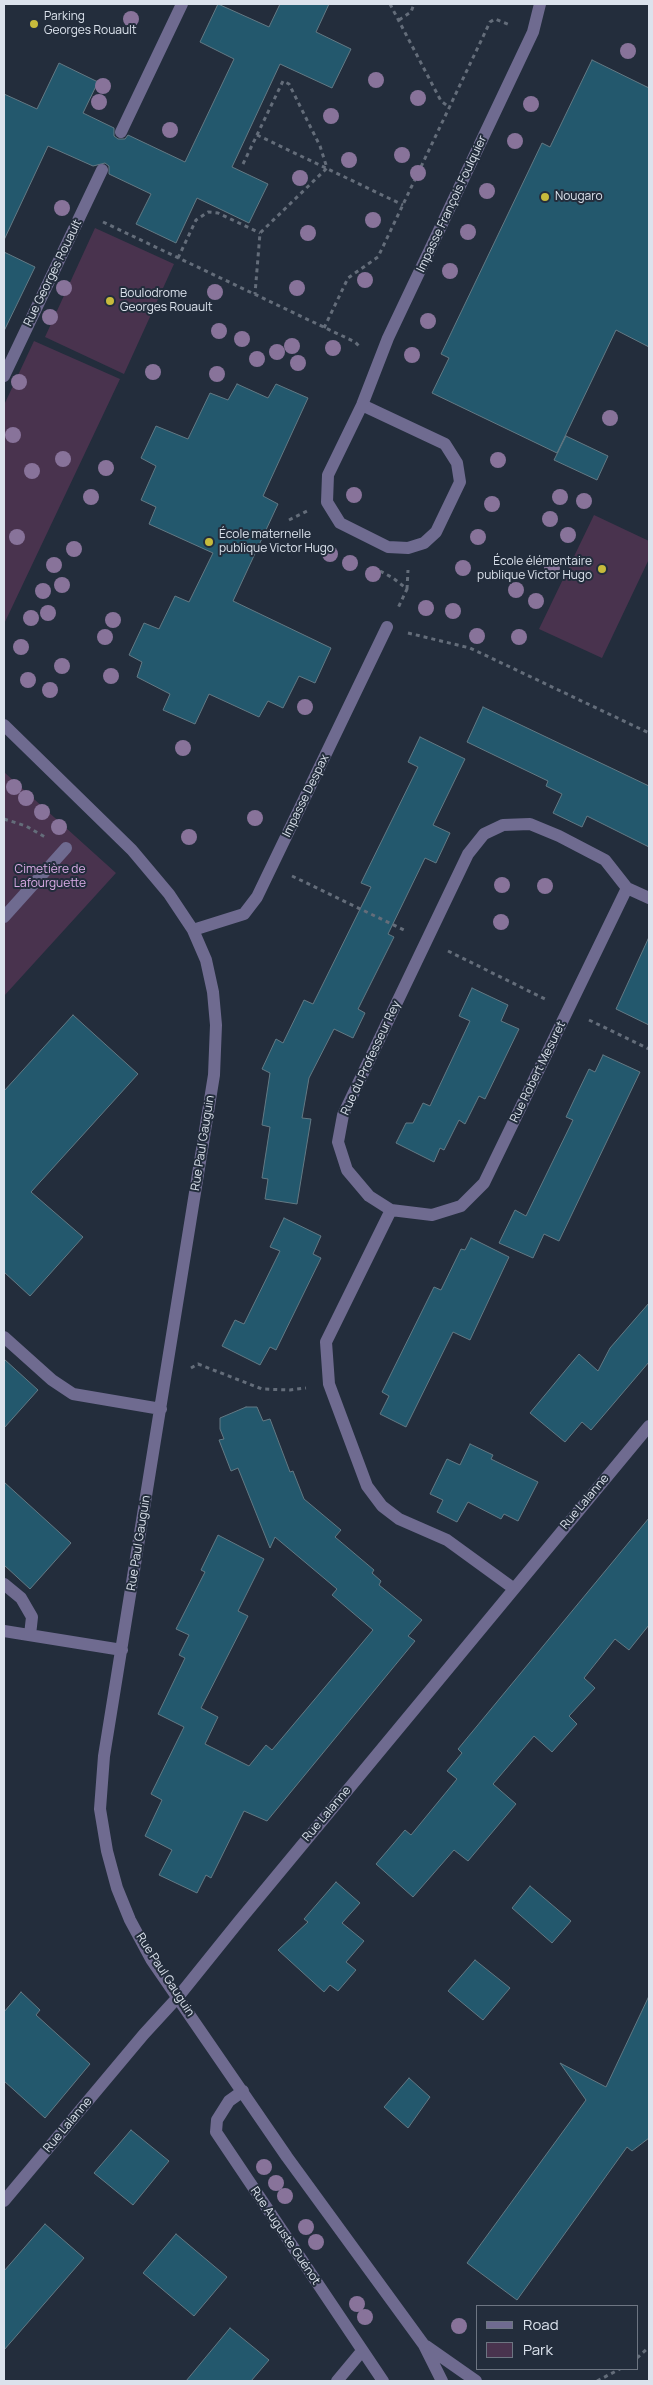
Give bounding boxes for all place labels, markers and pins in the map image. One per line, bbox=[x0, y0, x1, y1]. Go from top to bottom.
place label: Parking Georges Rouault bbox=[44, 10, 137, 38]
marker: Parking Georges Rouault bbox=[28, 18, 40, 30]
place label: Nougaro bbox=[555, 190, 603, 204]
marker: Nougaro bbox=[539, 191, 551, 203]
place label: Boulodrome Georges Rouault bbox=[120, 287, 213, 315]
marker: Boulodrome Georges Rouault bbox=[104, 295, 116, 307]
place label: École maternelle publique Victor Hugo bbox=[219, 528, 334, 556]
marker: École maternelle publique Victor Hugo bbox=[203, 536, 215, 548]
place label: École élémentaire publique Victor Hugo bbox=[477, 555, 592, 583]
marker: École élémentaire publique Victor Hugo bbox=[596, 563, 608, 575]

